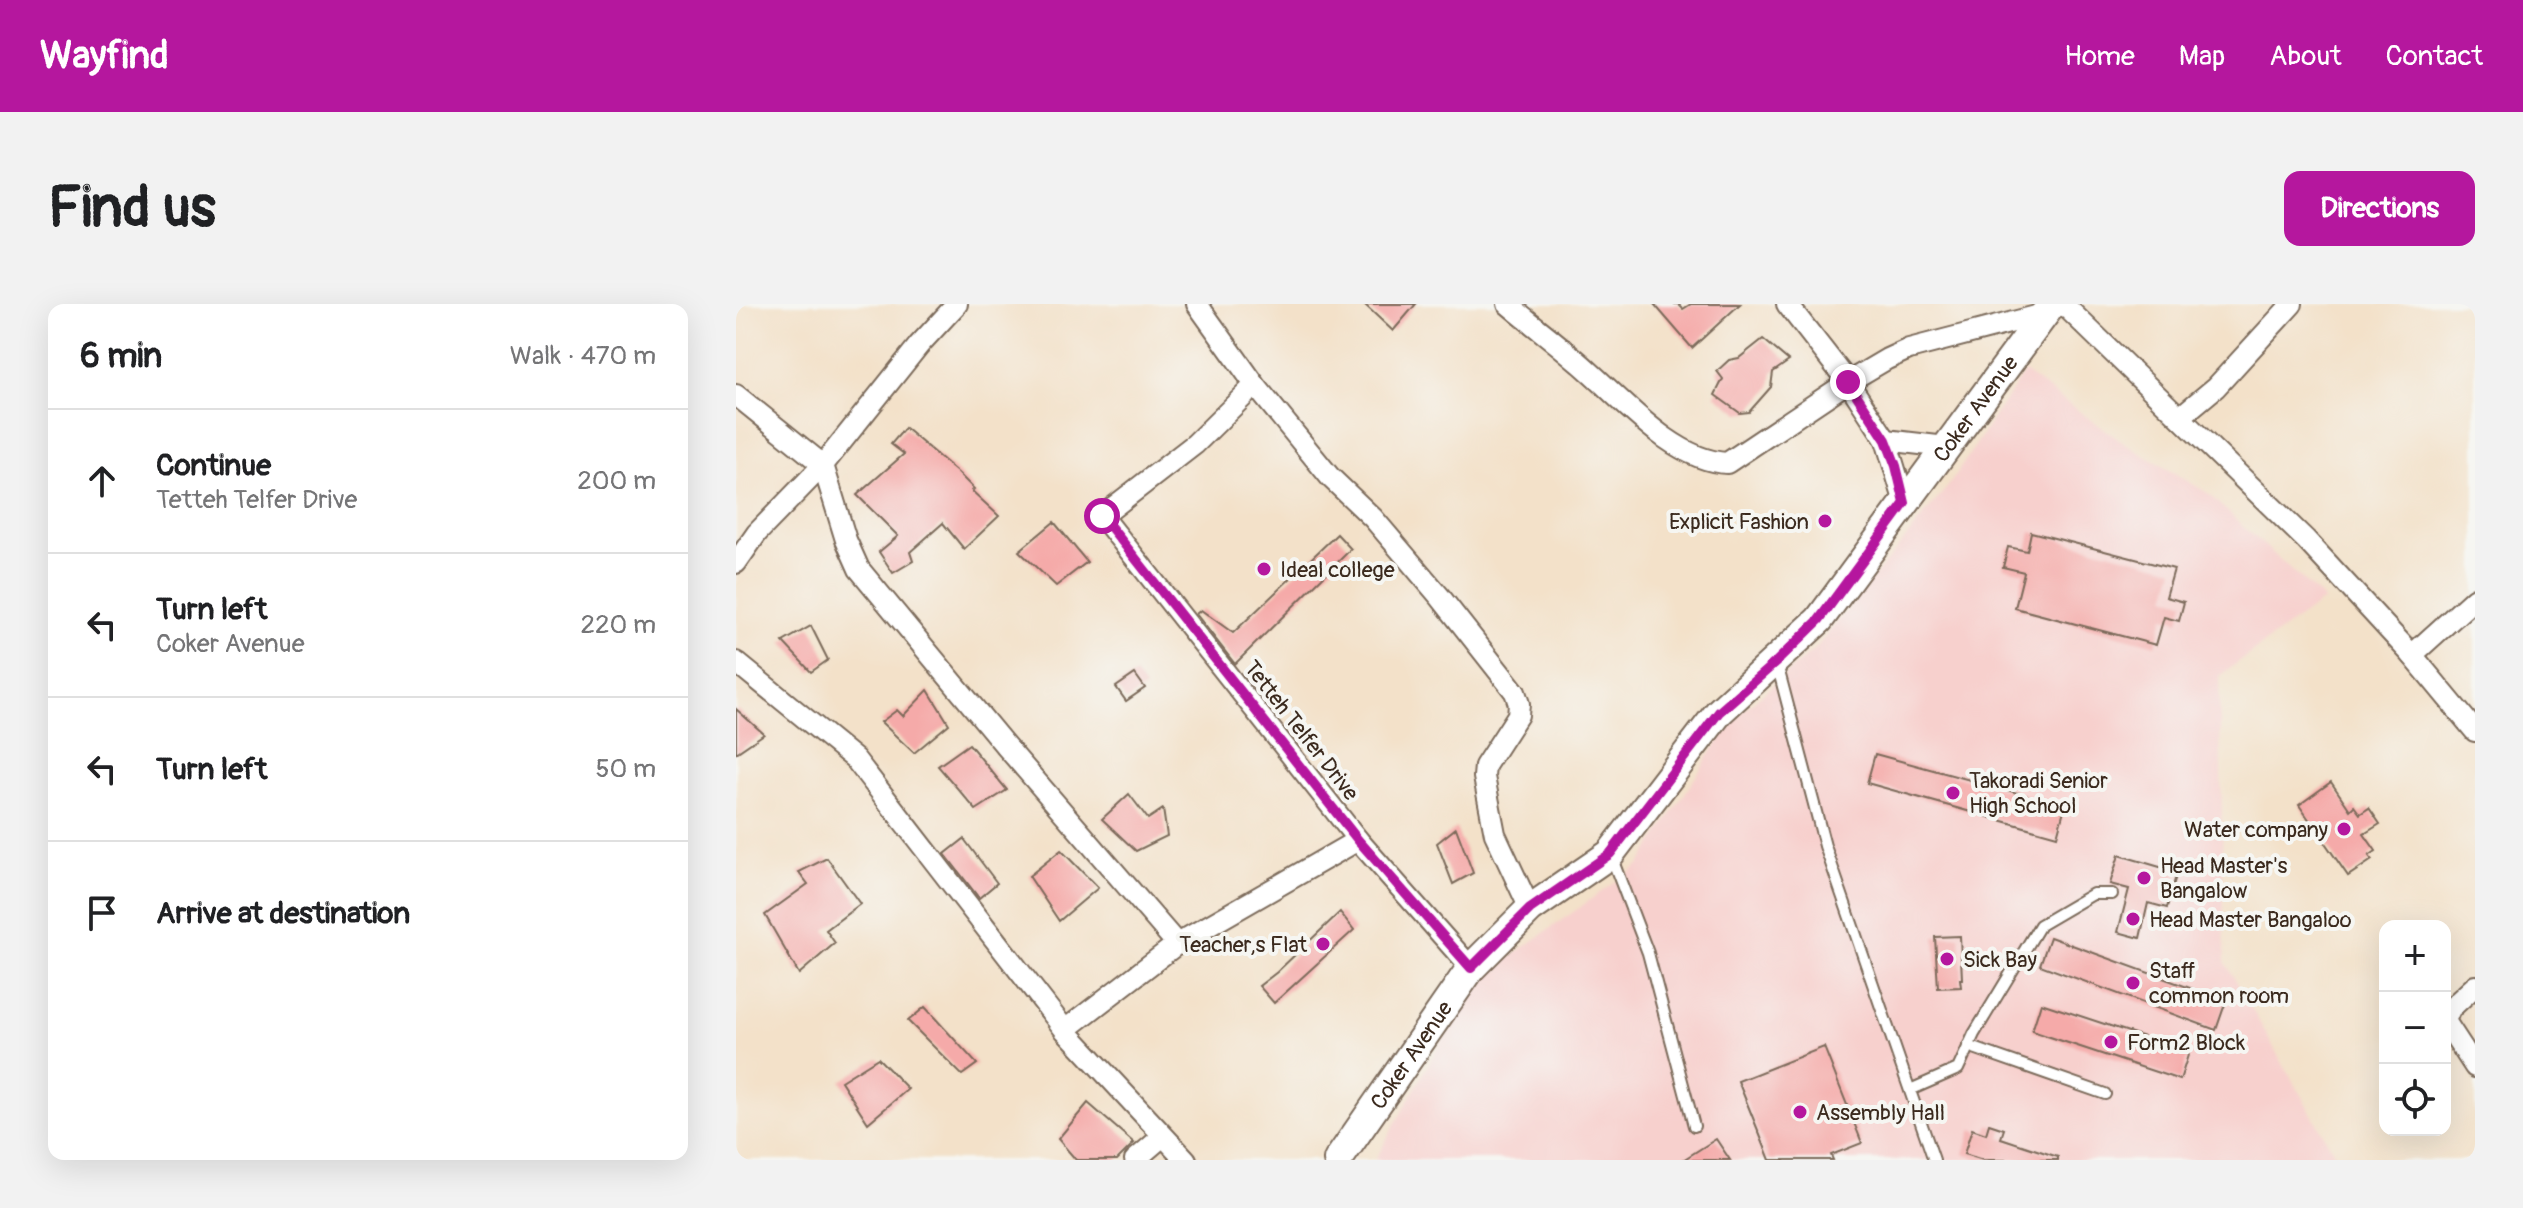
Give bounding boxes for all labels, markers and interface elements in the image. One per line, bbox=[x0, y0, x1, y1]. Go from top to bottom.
text: Wayfind bbox=[40, 32, 169, 80]
text: Home bbox=[2064, 39, 2135, 74]
text: Map bbox=[2179, 39, 2225, 74]
text: About bbox=[2269, 39, 2342, 74]
text: Contact bbox=[2386, 39, 2483, 74]
button: Directions bbox=[2284, 171, 2475, 246]
text: Find us bbox=[48, 174, 216, 243]
text: 6 min bbox=[80, 335, 162, 378]
text: Walk · 470 m bbox=[510, 340, 656, 372]
street label: Coker Avenue bbox=[1927, 350, 2025, 468]
route end bbox=[1830, 364, 1866, 400]
text: Continue bbox=[156, 447, 271, 484]
icon: ahead bbox=[80, 459, 124, 503]
text: 200 m bbox=[577, 465, 656, 497]
text: Tetteh Telfer Drive bbox=[156, 484, 357, 516]
route start bbox=[1084, 498, 1120, 534]
place label: Explicit Fashion bbox=[1669, 508, 1809, 536]
marker: Explicit Fashion bbox=[1816, 512, 1834, 530]
place label: Ideal college bbox=[1280, 556, 1395, 584]
marker: Ideal college bbox=[1255, 560, 1273, 578]
text: Turn left bbox=[156, 591, 267, 628]
icon: left bbox=[80, 603, 124, 647]
text: 220 m bbox=[580, 609, 656, 641]
text: Coker Avenue bbox=[156, 628, 305, 660]
street label: Tetteh Telfer Drive bbox=[1238, 655, 1365, 807]
icon: left bbox=[80, 747, 124, 791]
text: Turn left bbox=[156, 751, 267, 788]
text: 50 m bbox=[595, 753, 656, 785]
place label: Takoradi Senior High School bbox=[1969, 767, 2108, 820]
marker: Takoradi Senior High School bbox=[1944, 784, 1962, 802]
place label: Water company bbox=[2184, 816, 2328, 844]
marker: Water company bbox=[2335, 820, 2353, 838]
place label: Head Master's Bangalow bbox=[2160, 852, 2288, 905]
marker: Head Master's Bangalow bbox=[2135, 869, 2153, 887]
icon: arrive bbox=[80, 891, 124, 935]
text: Arrive at destination bbox=[156, 895, 410, 932]
place label: Head Master Bangaloo bbox=[2149, 906, 2352, 934]
marker: Head Master Bangaloo bbox=[2124, 910, 2142, 928]
map controls bbox=[2379, 920, 2451, 1136]
button: + bbox=[2379, 920, 2451, 992]
place label: Teacher,s Flat bbox=[1179, 931, 1307, 959]
marker: Teacher,s Flat bbox=[1314, 935, 1332, 953]
place label: Sick Bay bbox=[1963, 946, 2037, 974]
marker: Sick Bay bbox=[1938, 950, 1956, 968]
place label: Staff common room bbox=[2149, 957, 2289, 1010]
marker: Staff common room bbox=[2124, 974, 2142, 992]
button: − bbox=[2379, 992, 2451, 1064]
street label: Coker Avenue bbox=[1364, 996, 1459, 1115]
place label: Form2 Block bbox=[2127, 1029, 2245, 1057]
marker: Form2 Block bbox=[2102, 1033, 2120, 1051]
button: locate bbox=[2379, 1064, 2451, 1136]
place label: Assembly Hall bbox=[1816, 1099, 1945, 1127]
marker: Assembly Hall bbox=[1791, 1103, 1809, 1121]

